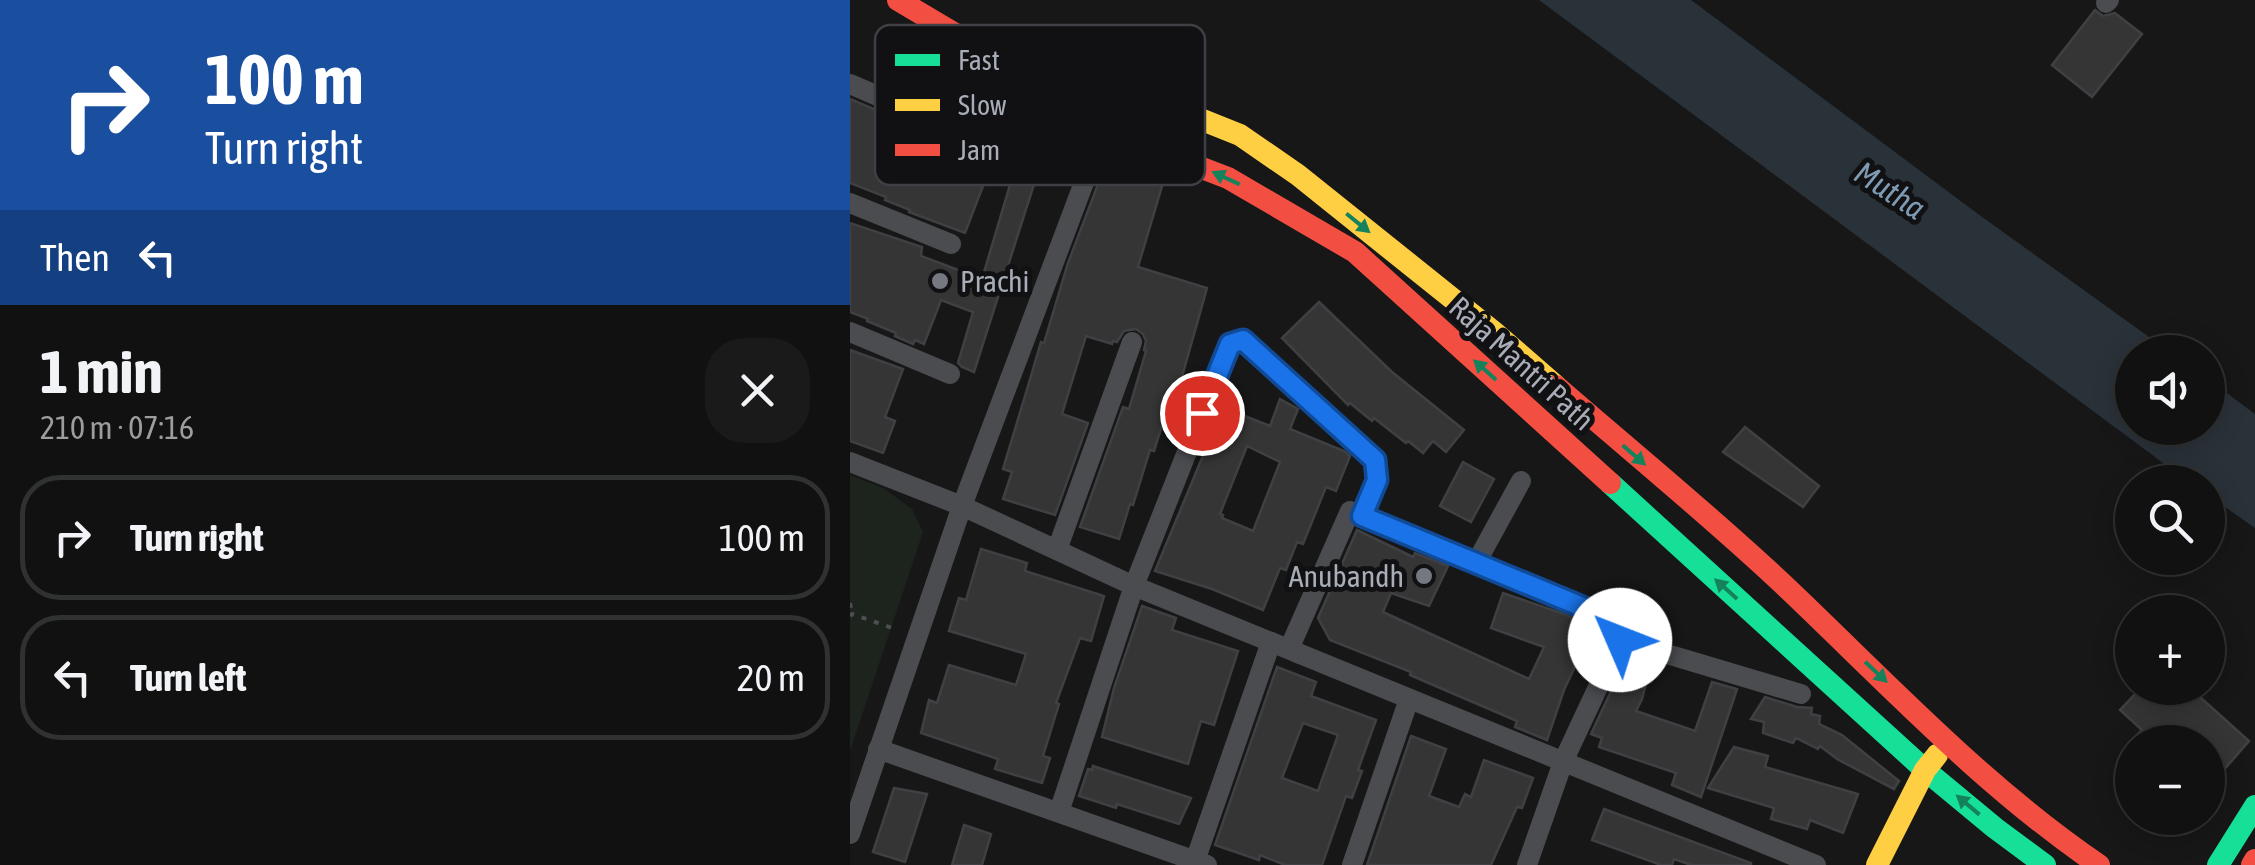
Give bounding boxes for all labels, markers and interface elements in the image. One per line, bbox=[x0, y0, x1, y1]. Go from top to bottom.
legend bbox=[875, 25, 1205, 185]
text: 100 m bbox=[205, 39, 364, 119]
icon: right bbox=[40, 40, 170, 170]
text: Fast bbox=[958, 44, 1000, 76]
text: Slow bbox=[958, 89, 1007, 121]
text: Turn right bbox=[205, 122, 363, 174]
text: Jam bbox=[958, 134, 1000, 166]
water label: Mutha bbox=[1848, 154, 1932, 226]
one-way arrow bbox=[1211, 170, 1240, 187]
one-way arrow bbox=[1346, 212, 1371, 233]
icon: left bbox=[130, 230, 185, 285]
text: Then bbox=[40, 236, 110, 279]
place label: Prachi bbox=[960, 264, 1029, 298]
marker: Prachi bbox=[929, 270, 951, 292]
street label: Raja Mantri Path bbox=[1443, 289, 1601, 437]
map controls bbox=[2115, 335, 2225, 835]
button: sound bbox=[2115, 335, 2225, 445]
text: 1 min bbox=[40, 337, 163, 406]
button: close bbox=[705, 338, 810, 443]
one-way arrow bbox=[1473, 360, 1498, 382]
pin bbox=[1160, 371, 1245, 456]
icon: arrive bbox=[1175, 386, 1230, 441]
text: 210 m · 07:16 bbox=[40, 409, 194, 446]
one-way arrow bbox=[1621, 443, 1646, 465]
button: search bbox=[2115, 465, 2225, 575]
icon: right bbox=[45, 510, 100, 565]
text: Turn right bbox=[130, 516, 264, 559]
text: 100 m bbox=[719, 516, 805, 559]
place label: Anubandh bbox=[1289, 559, 1404, 593]
marker: Anubandh bbox=[1413, 565, 1435, 587]
one-way arrow bbox=[1714, 578, 1738, 601]
position arrow bbox=[1568, 588, 1672, 692]
button: + bbox=[2115, 595, 2225, 705]
icon: left bbox=[45, 650, 100, 705]
text: Turn left bbox=[130, 656, 246, 699]
text: 20 m bbox=[737, 656, 805, 699]
one-way arrow bbox=[1863, 660, 1887, 683]
button: − bbox=[2115, 725, 2225, 835]
one-way arrow bbox=[1956, 795, 1981, 817]

